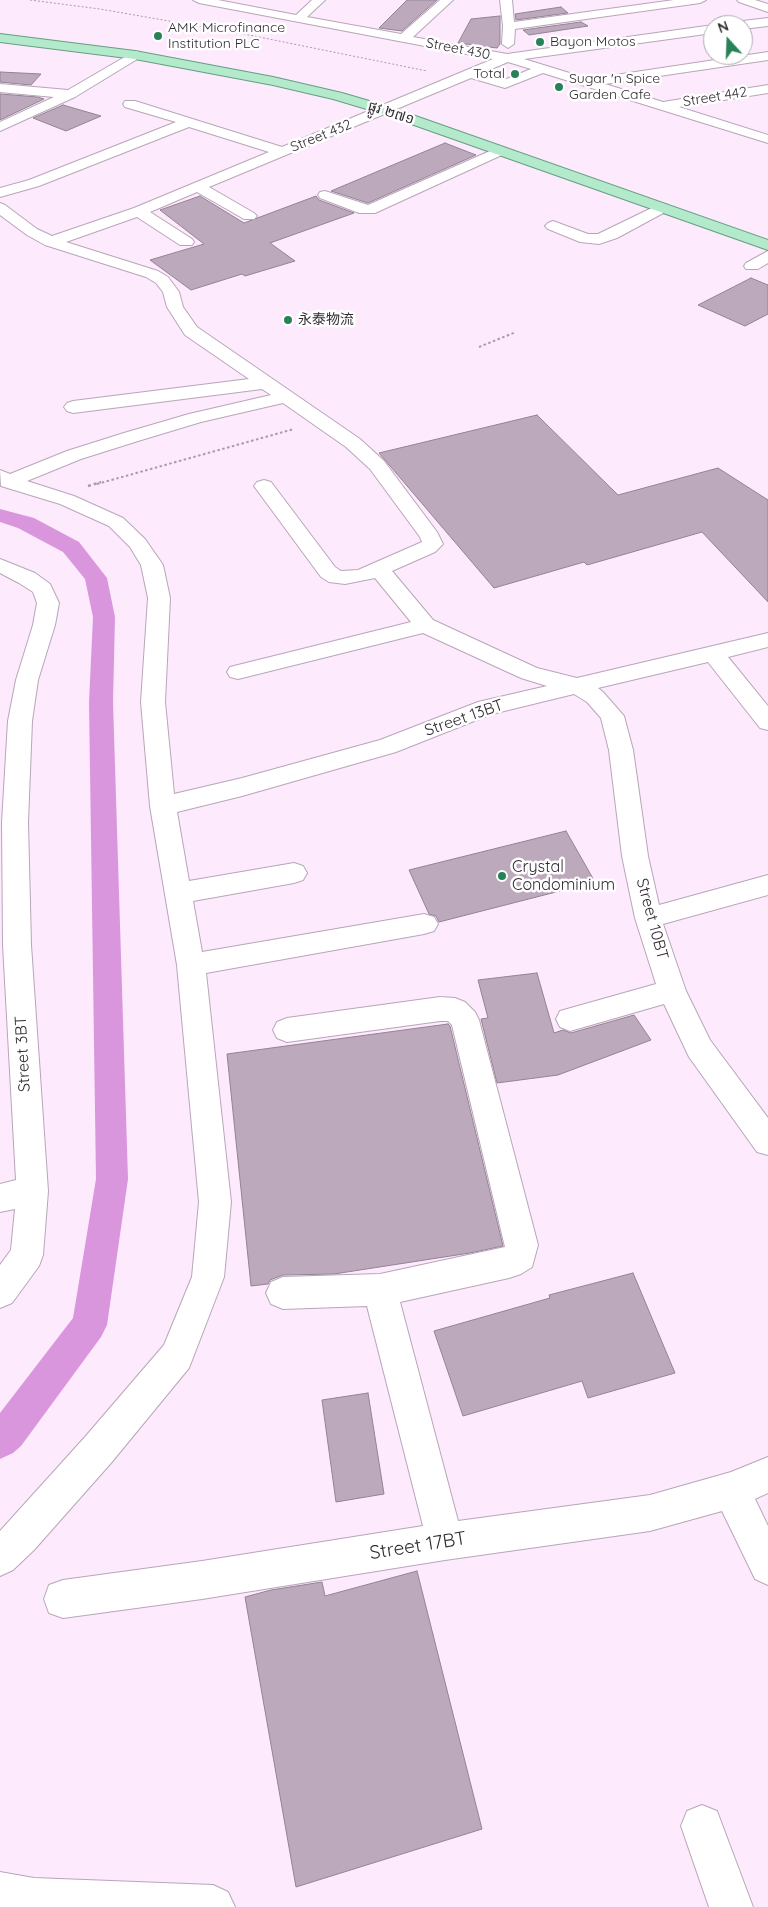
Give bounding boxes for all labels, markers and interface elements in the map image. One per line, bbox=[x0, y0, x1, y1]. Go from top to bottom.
north arrow bbox=[703, 15, 753, 65]
text: N bbox=[715, 17, 731, 37]
place label: AMK Microfinance Institution PLC bbox=[168, 20, 285, 52]
marker: AMK Microfinance Institution PLC bbox=[152, 30, 164, 42]
place label: Bayon Motos bbox=[550, 34, 636, 50]
street label: Street 430 bbox=[424, 35, 492, 63]
marker: Bayon Motos bbox=[534, 36, 546, 48]
place label: Total bbox=[473, 66, 505, 82]
marker: Total bbox=[509, 68, 521, 80]
place label: Sugar 'n Spice Garden Cafe bbox=[569, 71, 660, 104]
marker: Sugar 'n Spice Garden Cafe bbox=[553, 81, 565, 93]
street label: Street 442 bbox=[682, 84, 748, 110]
street label: ផ្លូវ ២៧១ bbox=[366, 98, 416, 128]
street label: Street 432 bbox=[288, 116, 354, 156]
place label: 永泰物流 bbox=[298, 312, 354, 328]
marker: 永泰物流 bbox=[282, 314, 294, 326]
street label: Street 13BT bbox=[422, 696, 506, 740]
place label: Crystal Condominium bbox=[512, 857, 615, 895]
marker: Crystal Condominium bbox=[496, 870, 508, 882]
street label: Street 10BT bbox=[632, 876, 672, 962]
street label: Street 3BT bbox=[11, 1015, 35, 1093]
street label: Street 17BT bbox=[368, 1527, 468, 1565]

